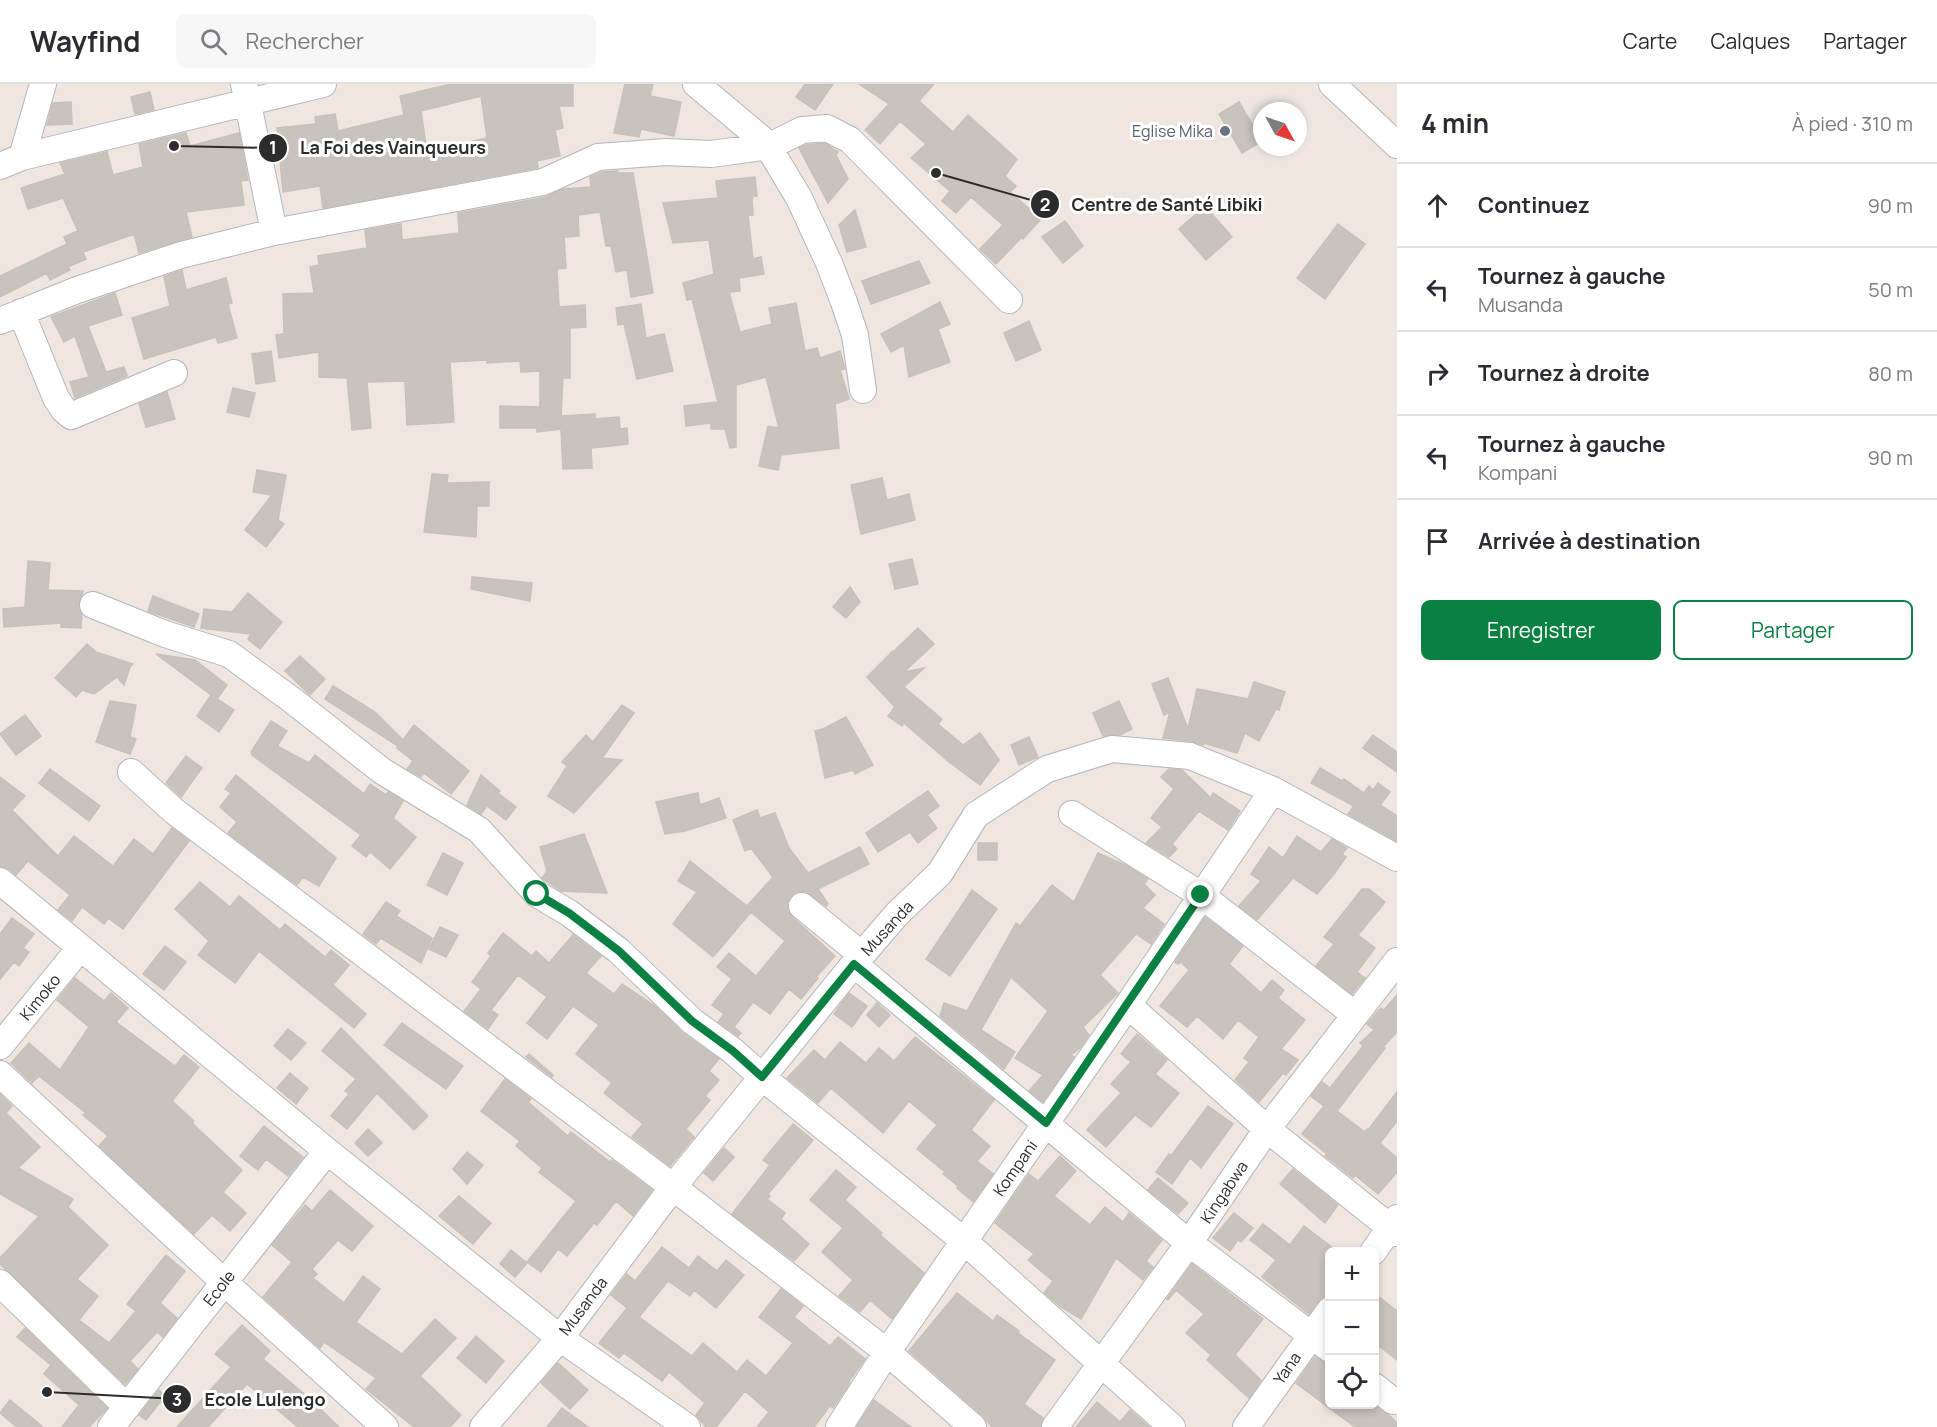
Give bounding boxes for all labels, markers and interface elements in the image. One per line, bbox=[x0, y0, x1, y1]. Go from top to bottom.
search box bbox=[176, 14, 596, 68]
text: Wayfind bbox=[30, 22, 140, 60]
icon: search bbox=[197, 25, 230, 58]
text: Rechercher bbox=[245, 26, 364, 56]
text: Carte bbox=[1623, 27, 1677, 55]
text: Calques bbox=[1710, 27, 1790, 55]
text: Partager bbox=[1823, 27, 1907, 55]
north arrow bbox=[1253, 102, 1307, 156]
text: 4 min bbox=[1421, 105, 1489, 141]
text: À pied · 310 m bbox=[1792, 110, 1913, 137]
place label: Eglise Mika bbox=[1132, 120, 1213, 142]
marker: Eglise Mika bbox=[1218, 124, 1232, 138]
callout: La Foi des Vainqueurs bbox=[258, 130, 498, 166]
text: 1 bbox=[269, 135, 277, 159]
text: La Foi des Vainqueurs bbox=[300, 135, 486, 159]
callout: Centre de Santé Libiki bbox=[1030, 186, 1275, 222]
icon: ahead bbox=[1421, 189, 1454, 222]
text: Continuez bbox=[1478, 190, 1590, 220]
text: 2 bbox=[1040, 192, 1050, 216]
text: Centre de Santé Libiki bbox=[1071, 192, 1263, 216]
text: 90 m bbox=[1867, 192, 1913, 219]
text: Tournez à gauche bbox=[1478, 261, 1665, 291]
icon: left bbox=[1421, 273, 1454, 306]
text: 50 m bbox=[1868, 276, 1913, 303]
text: Musanda bbox=[1478, 291, 1563, 318]
icon: right bbox=[1421, 357, 1454, 390]
text: Tournez à droite bbox=[1478, 358, 1650, 388]
text: 80 m bbox=[1868, 360, 1913, 387]
text: Tournez à gauche bbox=[1478, 429, 1665, 459]
icon: left bbox=[1421, 441, 1454, 474]
text: 90 m bbox=[1867, 444, 1913, 471]
text: Kompani bbox=[1478, 459, 1557, 486]
icon: arrive bbox=[1421, 525, 1454, 558]
text: Arrivée à destination bbox=[1478, 526, 1701, 556]
button: Enregistrer bbox=[1421, 600, 1661, 660]
button: Partager bbox=[1673, 600, 1913, 660]
route start bbox=[523, 880, 549, 906]
route end bbox=[1187, 881, 1213, 907]
street label: Musanda bbox=[856, 896, 918, 960]
street label: Kimoko bbox=[15, 969, 65, 1025]
street label: Kompani bbox=[988, 1136, 1042, 1200]
street label: Kingabwa bbox=[1195, 1156, 1253, 1228]
map controls bbox=[1325, 1247, 1379, 1409]
button: + bbox=[1325, 1247, 1379, 1301]
street label: Ecole bbox=[198, 1265, 240, 1311]
street label: Musanda bbox=[554, 1272, 612, 1340]
button: − bbox=[1325, 1301, 1379, 1355]
street label: Yana bbox=[1268, 1347, 1306, 1389]
button: locate bbox=[1325, 1355, 1379, 1409]
callout: Ecole Lulengo bbox=[162, 1381, 337, 1417]
text: 3 bbox=[172, 1387, 182, 1411]
text: Ecole Lulengo bbox=[204, 1387, 326, 1411]

